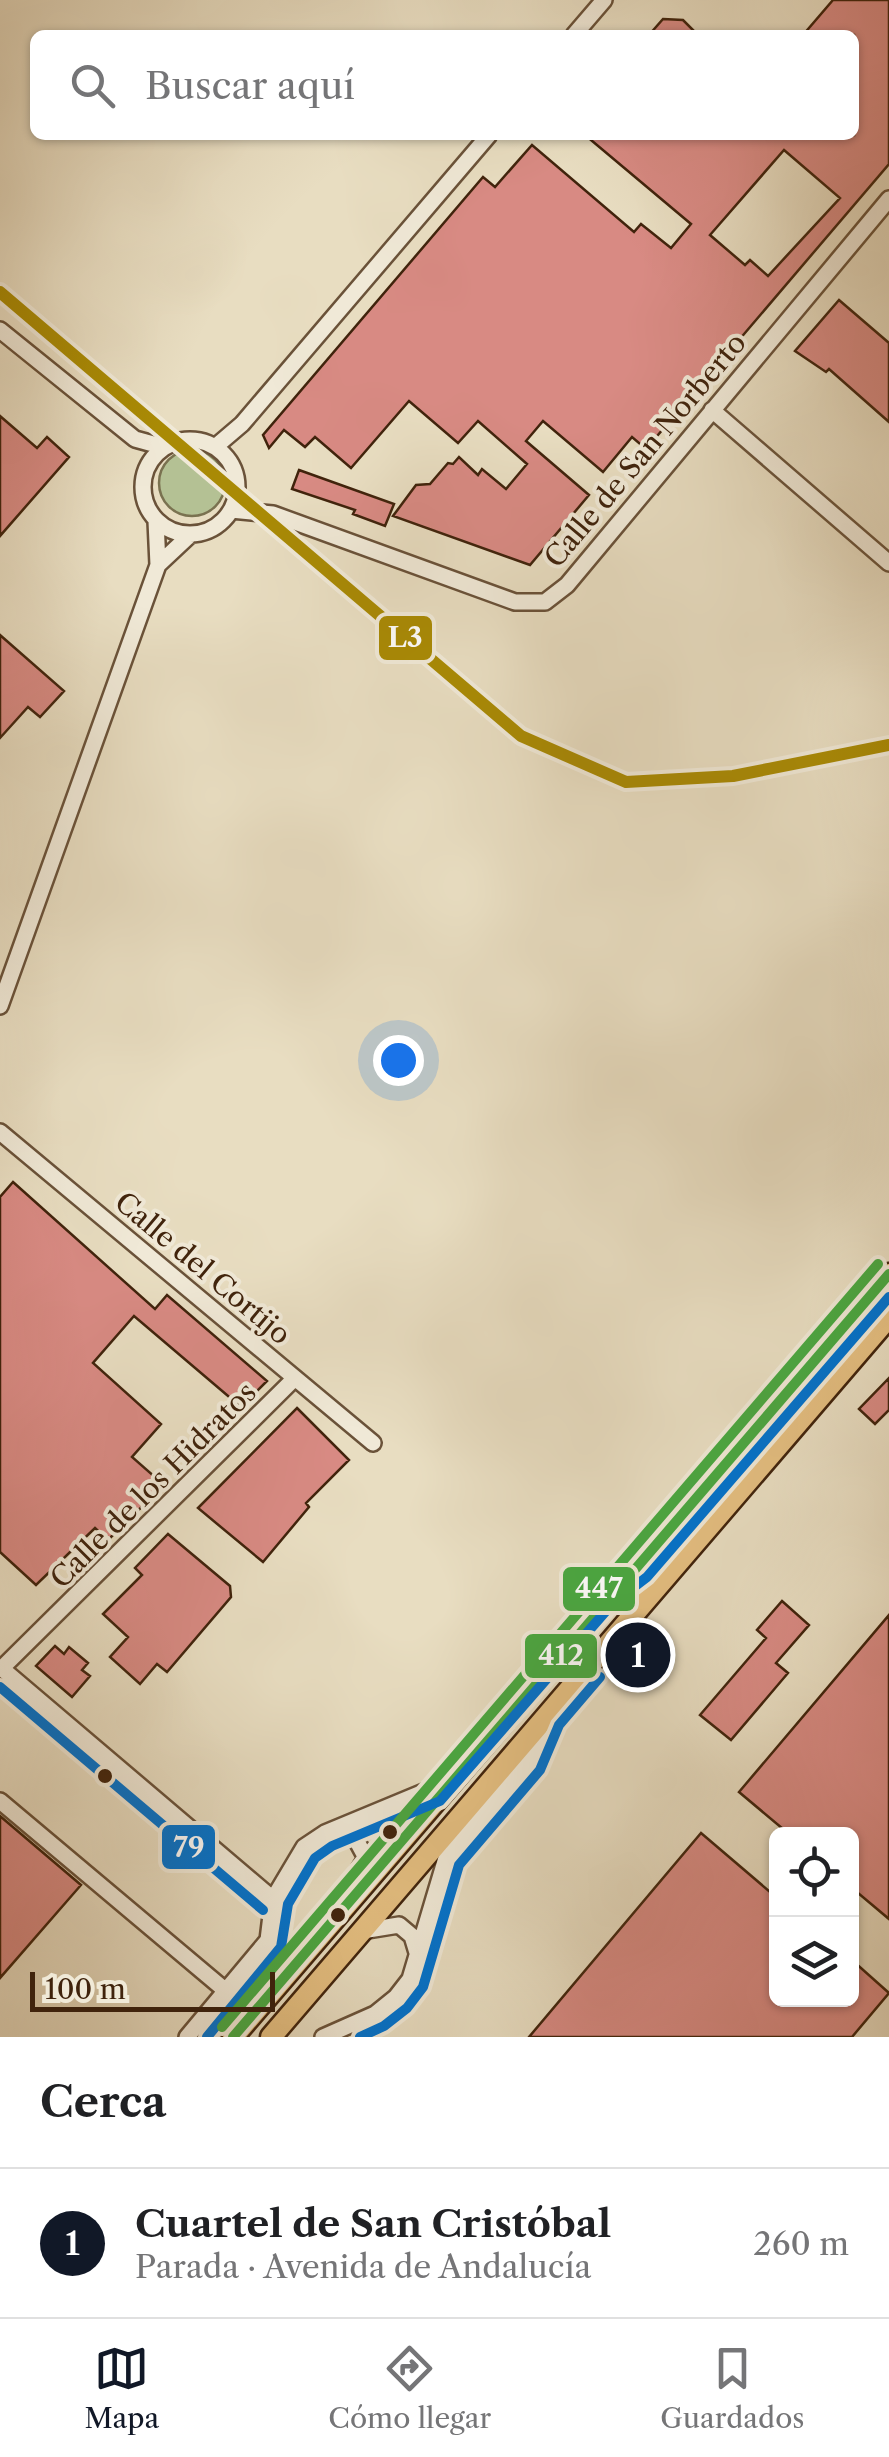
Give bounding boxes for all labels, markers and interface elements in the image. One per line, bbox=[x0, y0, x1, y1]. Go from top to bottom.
search box bbox=[30, 30, 859, 140]
icon: search bbox=[65, 58, 120, 113]
text: Buscar aquí bbox=[145, 62, 355, 109]
street label: Calle de San Norberto bbox=[537, 326, 753, 574]
line badge: L3 bbox=[377, 614, 434, 662]
text: L3 bbox=[387, 620, 423, 654]
your location bbox=[373, 1035, 424, 1086]
street label: Calle del Cortijo bbox=[108, 1185, 298, 1351]
street label: Calle de los Hidratos bbox=[43, 1375, 263, 1595]
line badge: 447 bbox=[561, 1565, 637, 1613]
text: 447 bbox=[575, 1571, 623, 1605]
pin: 1 bbox=[606, 1618, 670, 1692]
line badge: 412 bbox=[523, 1632, 599, 1680]
text: 412 bbox=[538, 1638, 584, 1672]
unlabelled marker bbox=[95, 1766, 115, 1786]
unlabelled marker bbox=[380, 1822, 400, 1842]
line badge: 79 bbox=[160, 1823, 217, 1871]
map controls bbox=[769, 1827, 859, 2007]
button: locate bbox=[769, 1827, 859, 1917]
text: 79 bbox=[173, 1830, 205, 1864]
unlabelled marker bbox=[328, 1905, 348, 1925]
button: layers bbox=[769, 1917, 859, 2007]
scale bar bbox=[30, 1967, 275, 2012]
text: 100 m bbox=[45, 1972, 126, 2006]
text: Cerca bbox=[40, 2076, 166, 2128]
text: Cuartel de San Cristóbal bbox=[135, 2200, 611, 2247]
text: 1 bbox=[65, 2224, 80, 2263]
text: 260 m bbox=[753, 2224, 849, 2263]
text: Parada · Avenida de Andalucía bbox=[135, 2247, 591, 2286]
tab: Mapa bbox=[84, 2341, 159, 2435]
tab: Cómo llegar bbox=[328, 2341, 491, 2435]
tab: Guardados bbox=[660, 2341, 805, 2435]

